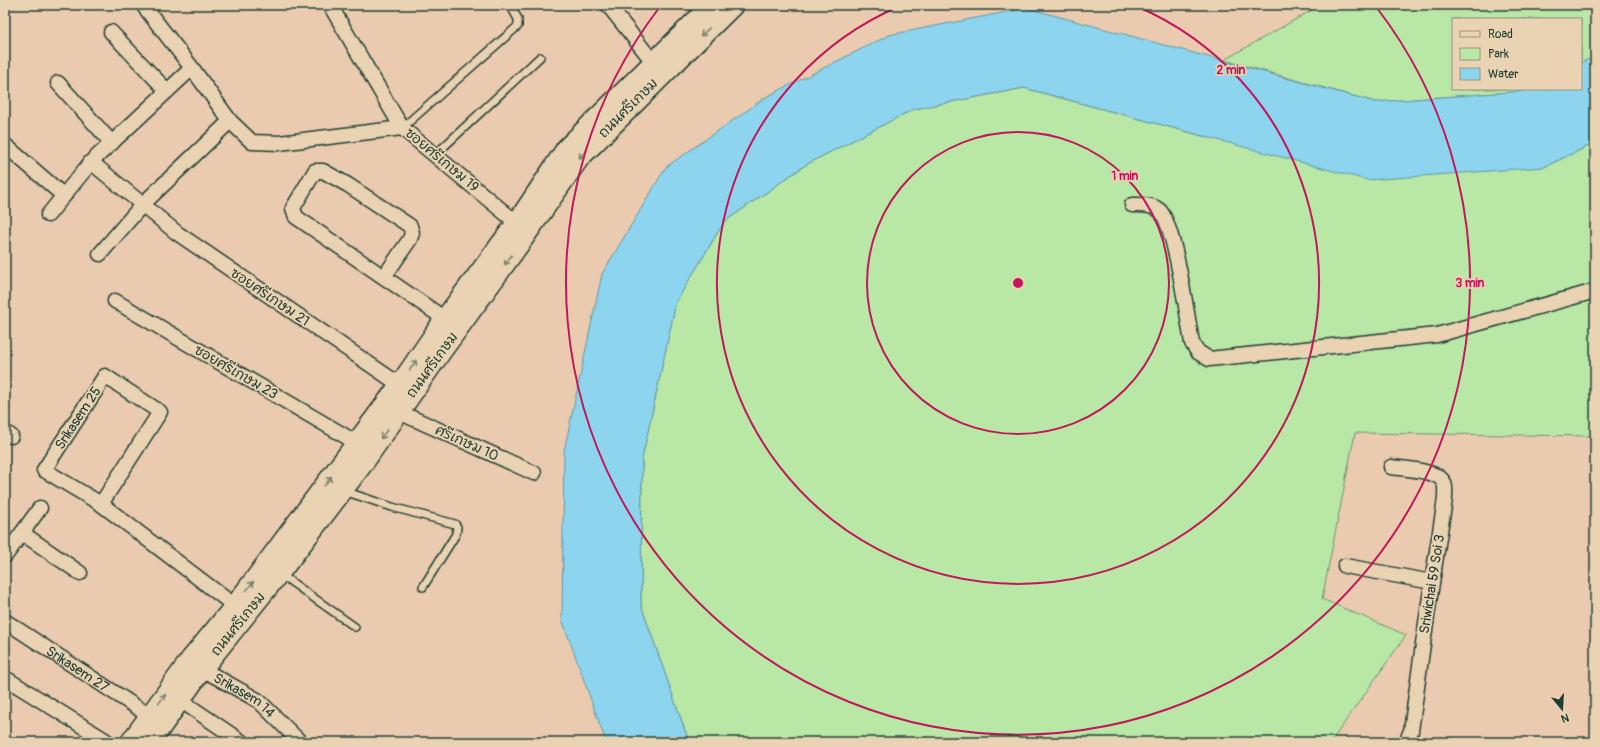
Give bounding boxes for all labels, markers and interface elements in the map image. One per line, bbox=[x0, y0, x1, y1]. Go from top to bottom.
legend bbox=[1452, 18, 1582, 90]
one-way arrow bbox=[700, 27, 710, 37]
text: Road bbox=[1488, 27, 1513, 42]
text: Park bbox=[1488, 47, 1509, 62]
text: 2 min bbox=[1217, 63, 1246, 78]
text: Water bbox=[1488, 67, 1519, 82]
street label: ถนนศรีเกษม bbox=[595, 75, 661, 141]
street label: ซอยศรีเกษม 19 bbox=[402, 124, 482, 196]
one-way arrow bbox=[578, 149, 588, 159]
text: 1 min bbox=[1112, 169, 1139, 184]
one-way arrow bbox=[504, 254, 513, 265]
street label: ซอยศรีเกษม 21 bbox=[227, 264, 313, 330]
centre of rings bbox=[1011, 276, 1025, 290]
text: 3 min bbox=[1456, 276, 1485, 291]
street label: ถนนศรีเกษม bbox=[402, 329, 462, 401]
street label: ซอยศรีเกษม 23 bbox=[191, 341, 281, 403]
one-way arrow bbox=[409, 360, 417, 371]
street label: Srikasem 25 bbox=[51, 383, 105, 453]
street label: ศรีเกษม 10 bbox=[433, 421, 501, 465]
one-way arrow bbox=[380, 428, 388, 439]
one-way arrow bbox=[324, 476, 332, 487]
street label: Sriwichai 59 Soi 3 bbox=[1416, 533, 1448, 635]
one-way arrow bbox=[246, 580, 254, 591]
street label: ถนนศรีเกษม bbox=[207, 589, 269, 659]
street label: Srikasem 27 bbox=[43, 642, 113, 696]
street label: Srikasem 14 bbox=[211, 669, 279, 721]
north arrow bbox=[1542, 689, 1582, 729]
one-way arrow bbox=[158, 694, 166, 705]
text: N bbox=[1559, 711, 1570, 726]

